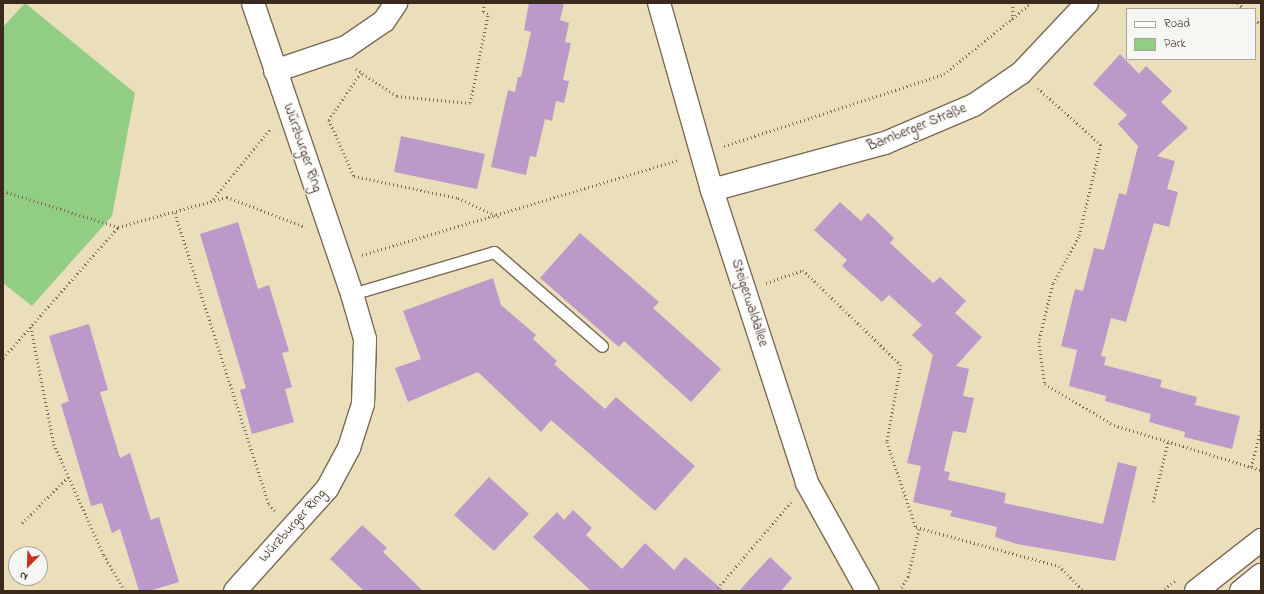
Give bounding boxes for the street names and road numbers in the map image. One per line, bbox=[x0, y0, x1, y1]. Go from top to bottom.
street label: Bamberger Straße bbox=[865, 100, 969, 156]
street label: Würzburger Ring bbox=[279, 101, 325, 195]
street label: Steigerwaldallee bbox=[727, 257, 771, 349]
street label: Würzburger Ring bbox=[256, 486, 330, 566]

